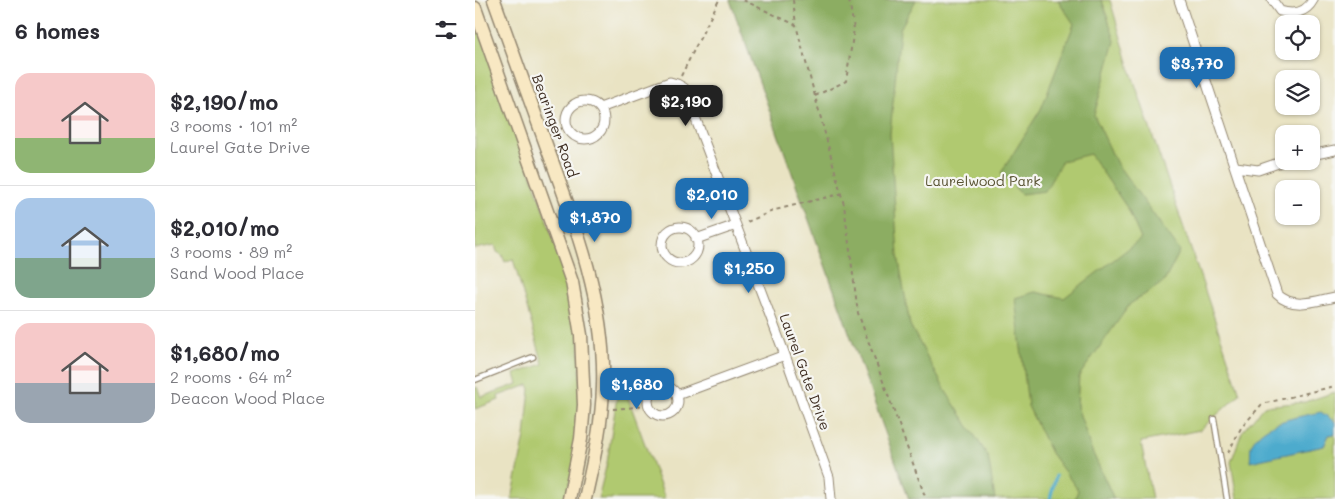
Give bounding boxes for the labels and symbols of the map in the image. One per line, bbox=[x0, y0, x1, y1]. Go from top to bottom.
pin: $3,770 bbox=[1156, 46, 1238, 89]
street label: Bearinger Road bbox=[528, 72, 583, 180]
pin: $2,190 bbox=[645, 84, 727, 127]
park label: Laurelwood Park bbox=[925, 171, 1041, 190]
pin: $2,010 bbox=[671, 178, 753, 220]
pin: $1,870 bbox=[554, 200, 636, 243]
pin: $1,250 bbox=[708, 252, 790, 294]
street label: Laurel Gate Drive bbox=[776, 311, 835, 433]
pin: $1,680 bbox=[596, 368, 678, 410]

